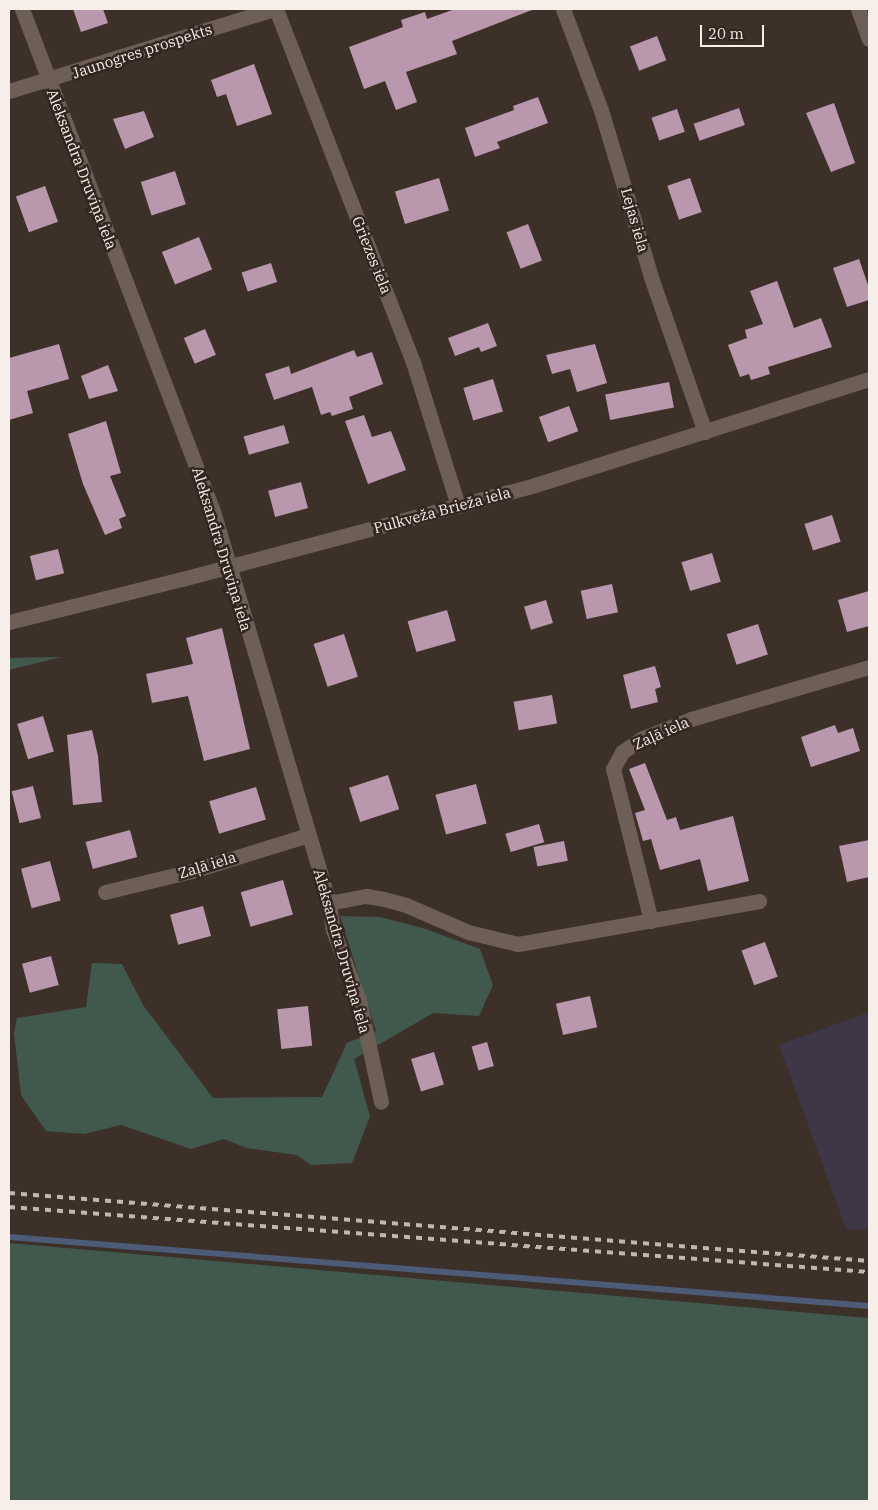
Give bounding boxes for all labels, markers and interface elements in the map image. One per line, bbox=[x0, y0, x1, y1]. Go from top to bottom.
scale bar bbox=[703, 15, 767, 47]
street label: Jaunogres prospekts bbox=[70, 20, 214, 82]
text: 20 m bbox=[708, 24, 744, 43]
street label: Aleksandra Druviņa iela bbox=[43, 86, 121, 252]
street label: Lejas iela bbox=[617, 186, 653, 254]
street label: Griezes iela bbox=[348, 214, 396, 296]
street label: Aleksandra Druviņa iela bbox=[189, 465, 255, 633]
street label: Pulkveža Brieža iela bbox=[371, 483, 513, 537]
street label: Zaļā iela bbox=[630, 713, 692, 753]
street label: Zaļā iela bbox=[176, 848, 238, 882]
street label: Aleksandra Druviņa iela bbox=[310, 867, 374, 1035]

